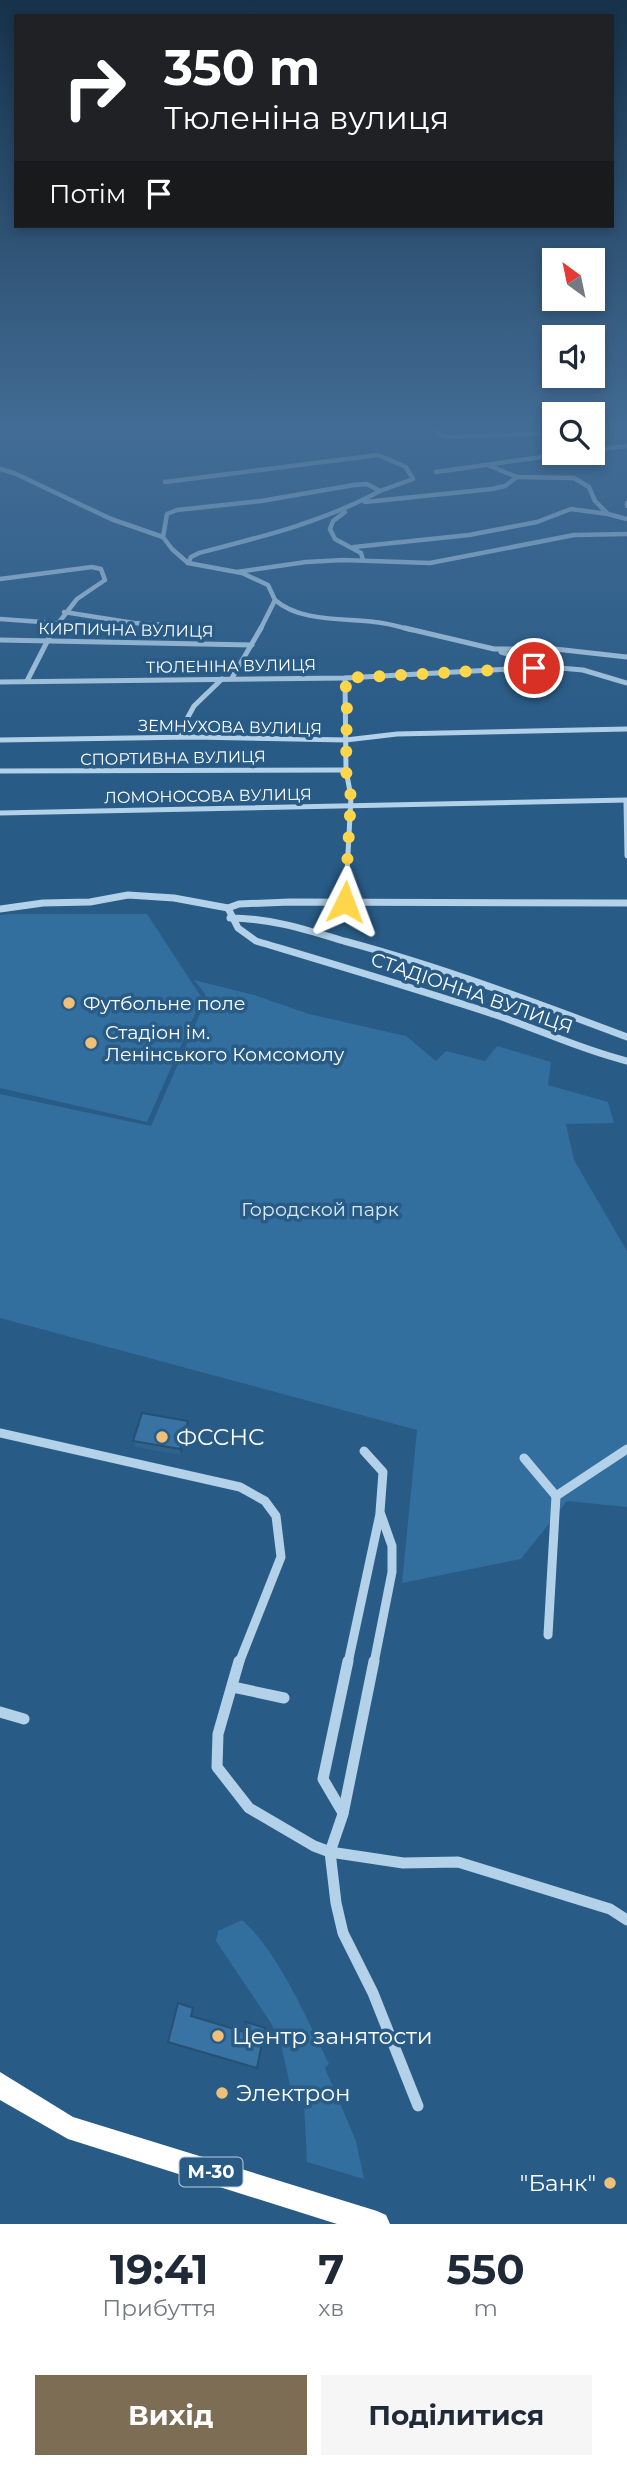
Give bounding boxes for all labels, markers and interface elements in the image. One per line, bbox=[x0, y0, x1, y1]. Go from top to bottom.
text: 350 m bbox=[164, 38, 320, 97]
icon: right bbox=[49, 42, 140, 133]
text: Тюленіна вулиця bbox=[164, 98, 449, 137]
icon: arrive bbox=[140, 175, 178, 213]
text: Потім bbox=[49, 178, 126, 210]
north arrow bbox=[542, 248, 606, 312]
map controls bbox=[542, 248, 605, 465]
button: sound bbox=[542, 325, 605, 388]
button: search bbox=[542, 402, 605, 465]
street label: КИРПИЧНА ВУЛИЦЯ bbox=[38, 619, 214, 641]
pin bbox=[504, 638, 564, 698]
icon: arrive bbox=[515, 649, 553, 687]
street label: ТЮЛЕНІНА ВУЛИЦЯ bbox=[146, 655, 316, 677]
street label: ЗЕМНУХОВА ВУЛИЦЯ bbox=[138, 716, 322, 738]
street label: СПОРТИВНА ВУЛИЦЯ bbox=[80, 747, 266, 769]
street label: ЛОМОНОСОВА ВУЛИЦЯ bbox=[104, 785, 312, 807]
position arrow bbox=[308, 865, 382, 939]
street label: СТАДІОННА ВУЛИЦЯ bbox=[368, 948, 576, 1038]
place label: Футбольне поле bbox=[83, 992, 245, 1015]
marker: Футбольне поле bbox=[61, 995, 77, 1011]
place label: Стадіон ім. Ленінського Комсомолу bbox=[105, 1021, 345, 1066]
marker: Стадіон ім. Ленінського Комсомолу bbox=[83, 1035, 99, 1051]
park label: Городской парк bbox=[241, 1198, 399, 1221]
place label: ФССНС bbox=[176, 1423, 265, 1451]
marker: ФССНС bbox=[154, 1429, 170, 1445]
place label: Центр занятости bbox=[232, 2022, 433, 2050]
marker: Центр занятости bbox=[210, 2028, 226, 2044]
place label: Электрон bbox=[236, 2079, 351, 2107]
marker: Электрон bbox=[214, 2085, 230, 2101]
road number: М-30 bbox=[180, 2158, 242, 2186]
place label: "Банк" bbox=[520, 2169, 596, 2197]
marker: "Банк" bbox=[602, 2175, 618, 2191]
text: 19:41 bbox=[110, 2243, 208, 2295]
text: 7 bbox=[318, 2243, 344, 2295]
text: 550 bbox=[447, 2243, 525, 2295]
text: Прибуття bbox=[102, 2294, 216, 2322]
text: хв bbox=[318, 2294, 344, 2322]
text: m bbox=[473, 2294, 498, 2322]
button: Вихід bbox=[35, 2375, 307, 2455]
button: Поділитися bbox=[321, 2375, 592, 2455]

